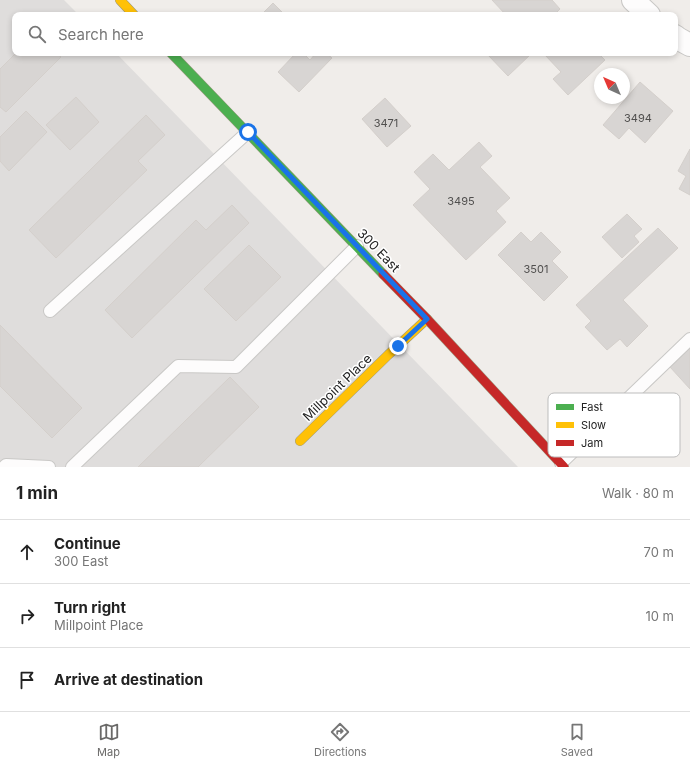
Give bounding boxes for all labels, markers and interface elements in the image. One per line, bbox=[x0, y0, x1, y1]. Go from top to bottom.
search box bbox=[12, 12, 678, 56]
icon: search bbox=[26, 23, 48, 45]
text: Search here bbox=[58, 25, 144, 44]
north arrow bbox=[594, 68, 630, 104]
house number: 3494 bbox=[624, 111, 652, 125]
house number: 3471 bbox=[374, 116, 398, 130]
route start bbox=[239, 123, 257, 141]
house number: 3495 bbox=[447, 194, 475, 208]
street label: 300 East bbox=[354, 225, 404, 275]
house number: 3501 bbox=[524, 262, 548, 276]
route end bbox=[389, 337, 407, 355]
street label: Millpoint Place bbox=[299, 350, 375, 424]
legend bbox=[548, 393, 680, 457]
text: Fast bbox=[581, 400, 603, 414]
text: Slow bbox=[581, 418, 606, 432]
text: Jam bbox=[581, 436, 603, 450]
text: 1 min bbox=[16, 483, 58, 503]
text: Walk · 80 m bbox=[602, 485, 674, 501]
text: Continue bbox=[54, 534, 121, 553]
icon: ahead bbox=[16, 541, 38, 563]
text: 70 m bbox=[644, 544, 674, 560]
text: 300 East bbox=[54, 553, 108, 569]
text: Turn right bbox=[54, 598, 126, 617]
icon: right bbox=[16, 605, 38, 627]
text: 10 m bbox=[645, 608, 674, 624]
text: Millpoint Place bbox=[54, 617, 143, 633]
icon: arrive bbox=[16, 669, 38, 691]
text: Arrive at destination bbox=[54, 670, 203, 689]
tab: Map bbox=[97, 721, 120, 759]
tab: Directions bbox=[314, 721, 367, 759]
tab: Saved bbox=[561, 721, 593, 759]

